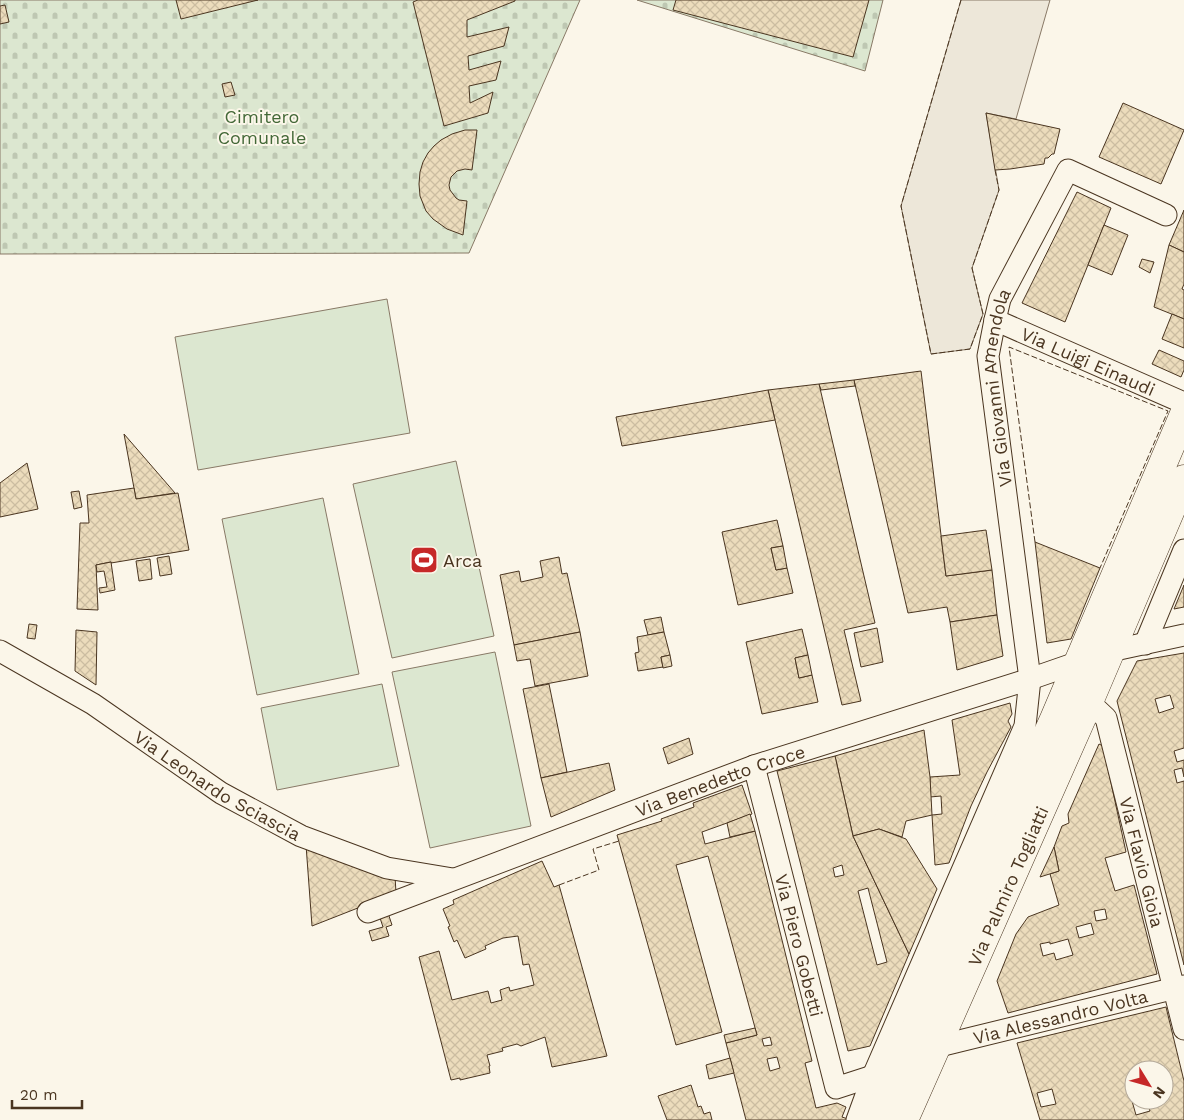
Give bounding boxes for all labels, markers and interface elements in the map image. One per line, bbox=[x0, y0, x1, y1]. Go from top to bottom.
park label: Cimitero Comunale bbox=[218, 106, 306, 148]
street label: Via Giovanni Amendola bbox=[976, 284, 1015, 488]
street label: Via Luigi Einaudi bbox=[1018, 322, 1159, 400]
sports icon: Arca bbox=[409, 545, 439, 575]
place label: Arca bbox=[443, 550, 482, 571]
street label: Via Leonardo Sciascia bbox=[130, 726, 304, 844]
street label: Via Benedetto Croce bbox=[632, 740, 808, 820]
street label: Via Flavio Gioia bbox=[1116, 795, 1169, 930]
street label: Via Palmiro Togliatti bbox=[963, 803, 1052, 969]
street label: Via Piero Gobetti bbox=[771, 872, 828, 1019]
street label: Via Alessandro Volta bbox=[971, 985, 1150, 1048]
north arrow bbox=[1124, 1060, 1174, 1110]
scale bar bbox=[12, 1078, 82, 1110]
text: N bbox=[1150, 1084, 1169, 1102]
text: 20 m bbox=[20, 1086, 58, 1104]

